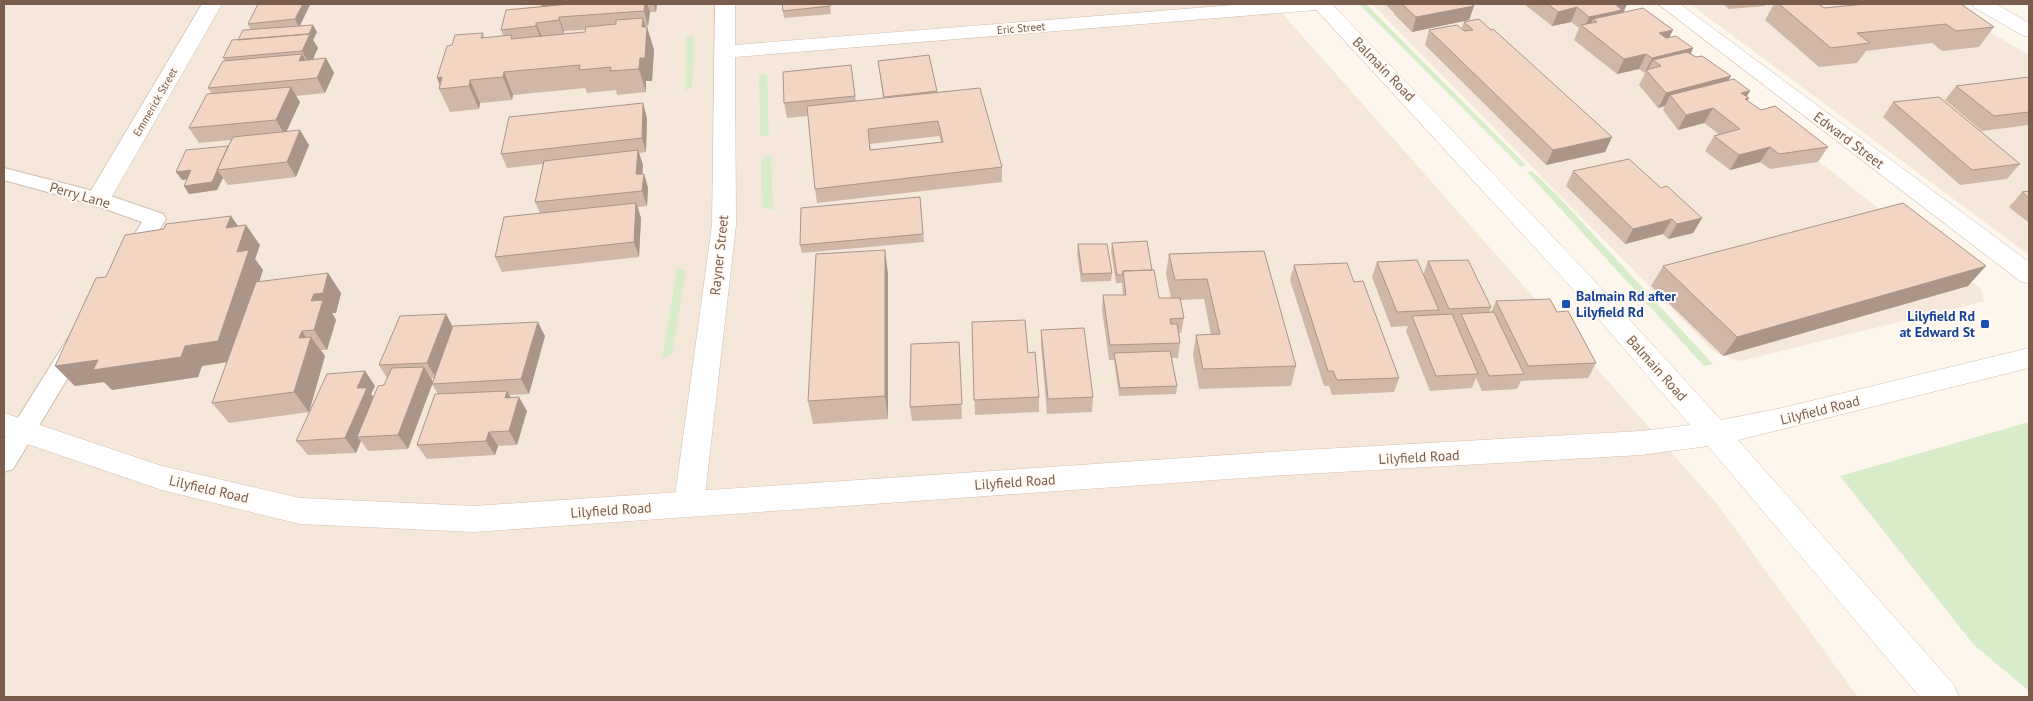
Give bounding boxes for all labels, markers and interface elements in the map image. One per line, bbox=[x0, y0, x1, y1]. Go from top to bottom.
street label: Eric Street bbox=[996, 19, 1046, 37]
street label: Balmain Road bbox=[1349, 33, 1419, 105]
street label: Emmerick Street bbox=[130, 65, 180, 139]
street label: Edward Street bbox=[1810, 108, 1888, 173]
street label: Perry Lane bbox=[48, 178, 112, 212]
street label: Rayner Street bbox=[706, 214, 732, 296]
place label: Balmain Rd after Lilyfield Rd bbox=[1576, 287, 1676, 321]
marker: Balmain Rd after Lilyfield Rd bbox=[1560, 298, 1572, 310]
place label: Lilyfield Rd at Edward St bbox=[1899, 307, 1975, 341]
marker: Lilyfield Rd at Edward St bbox=[1979, 318, 1991, 330]
street label: Balmain Road bbox=[1623, 331, 1691, 405]
street label: Lilyfield Road bbox=[1778, 391, 1862, 429]
street label: Lilyfield Road bbox=[1378, 446, 1460, 468]
street label: Lilyfield Road bbox=[974, 470, 1056, 494]
street label: Lilyfield Road bbox=[167, 471, 251, 507]
street label: Lilyfield Road bbox=[570, 498, 652, 522]

